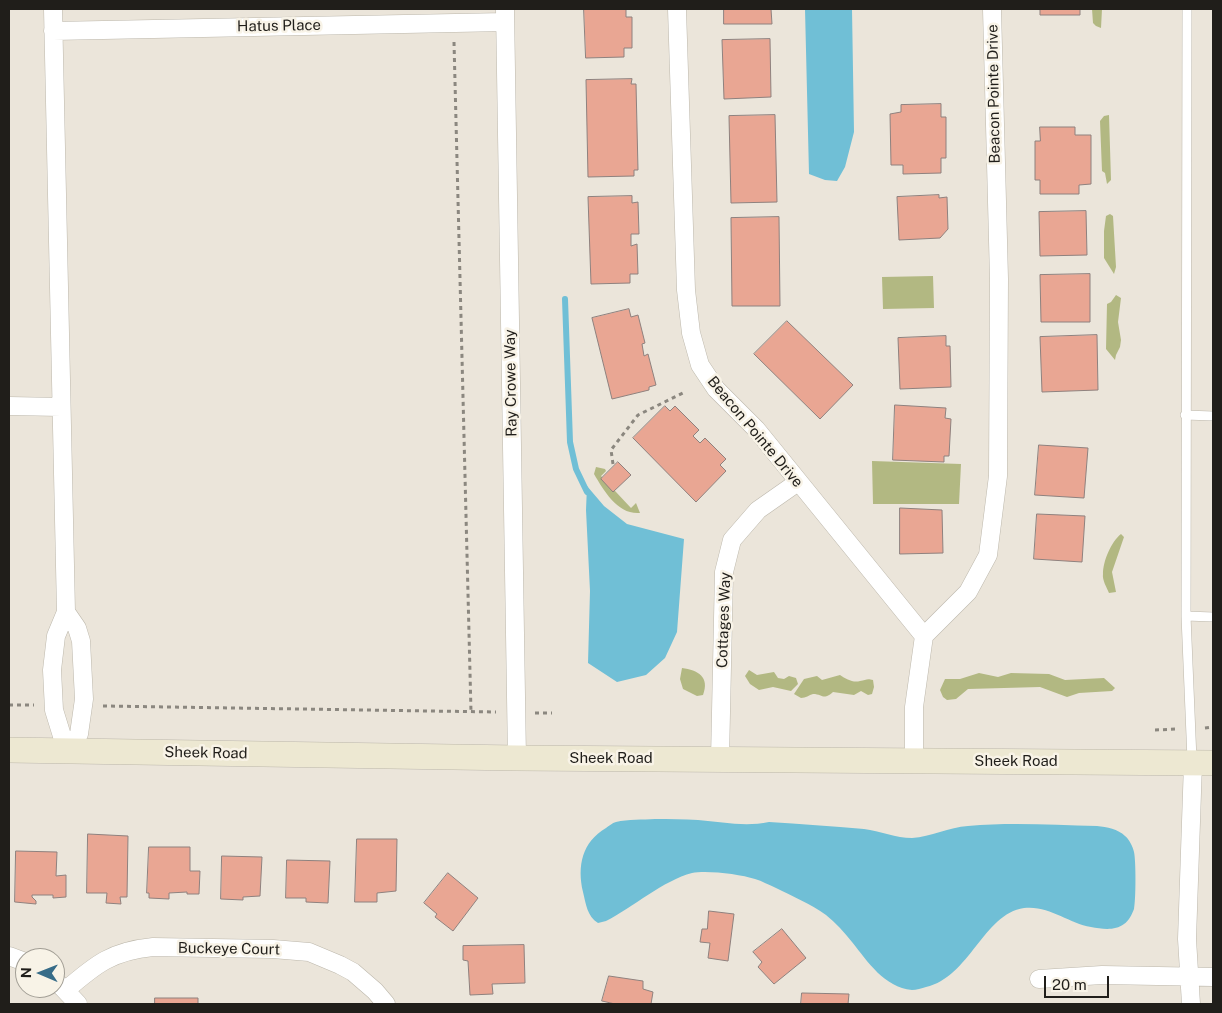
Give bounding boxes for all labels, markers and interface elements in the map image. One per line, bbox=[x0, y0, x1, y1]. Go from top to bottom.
street label: Hatus Place bbox=[237, 16, 321, 36]
street label: Beacon Pointe Drive bbox=[984, 24, 1004, 164]
street label: Ray Crowe Way bbox=[501, 329, 521, 437]
street label: Beacon Pointe Drive bbox=[703, 373, 807, 491]
street label: Cottages Way bbox=[713, 572, 735, 668]
street label: Sheek Road bbox=[164, 743, 248, 763]
street label: Sheek Road bbox=[569, 749, 653, 767]
street label: Sheek Road bbox=[974, 752, 1058, 770]
street label: Buckeye Court bbox=[178, 939, 280, 959]
north arrow bbox=[15, 948, 65, 998]
scale bar bbox=[1047, 966, 1112, 998]
text: N bbox=[18, 967, 34, 978]
text: 20 m bbox=[1052, 976, 1087, 993]

